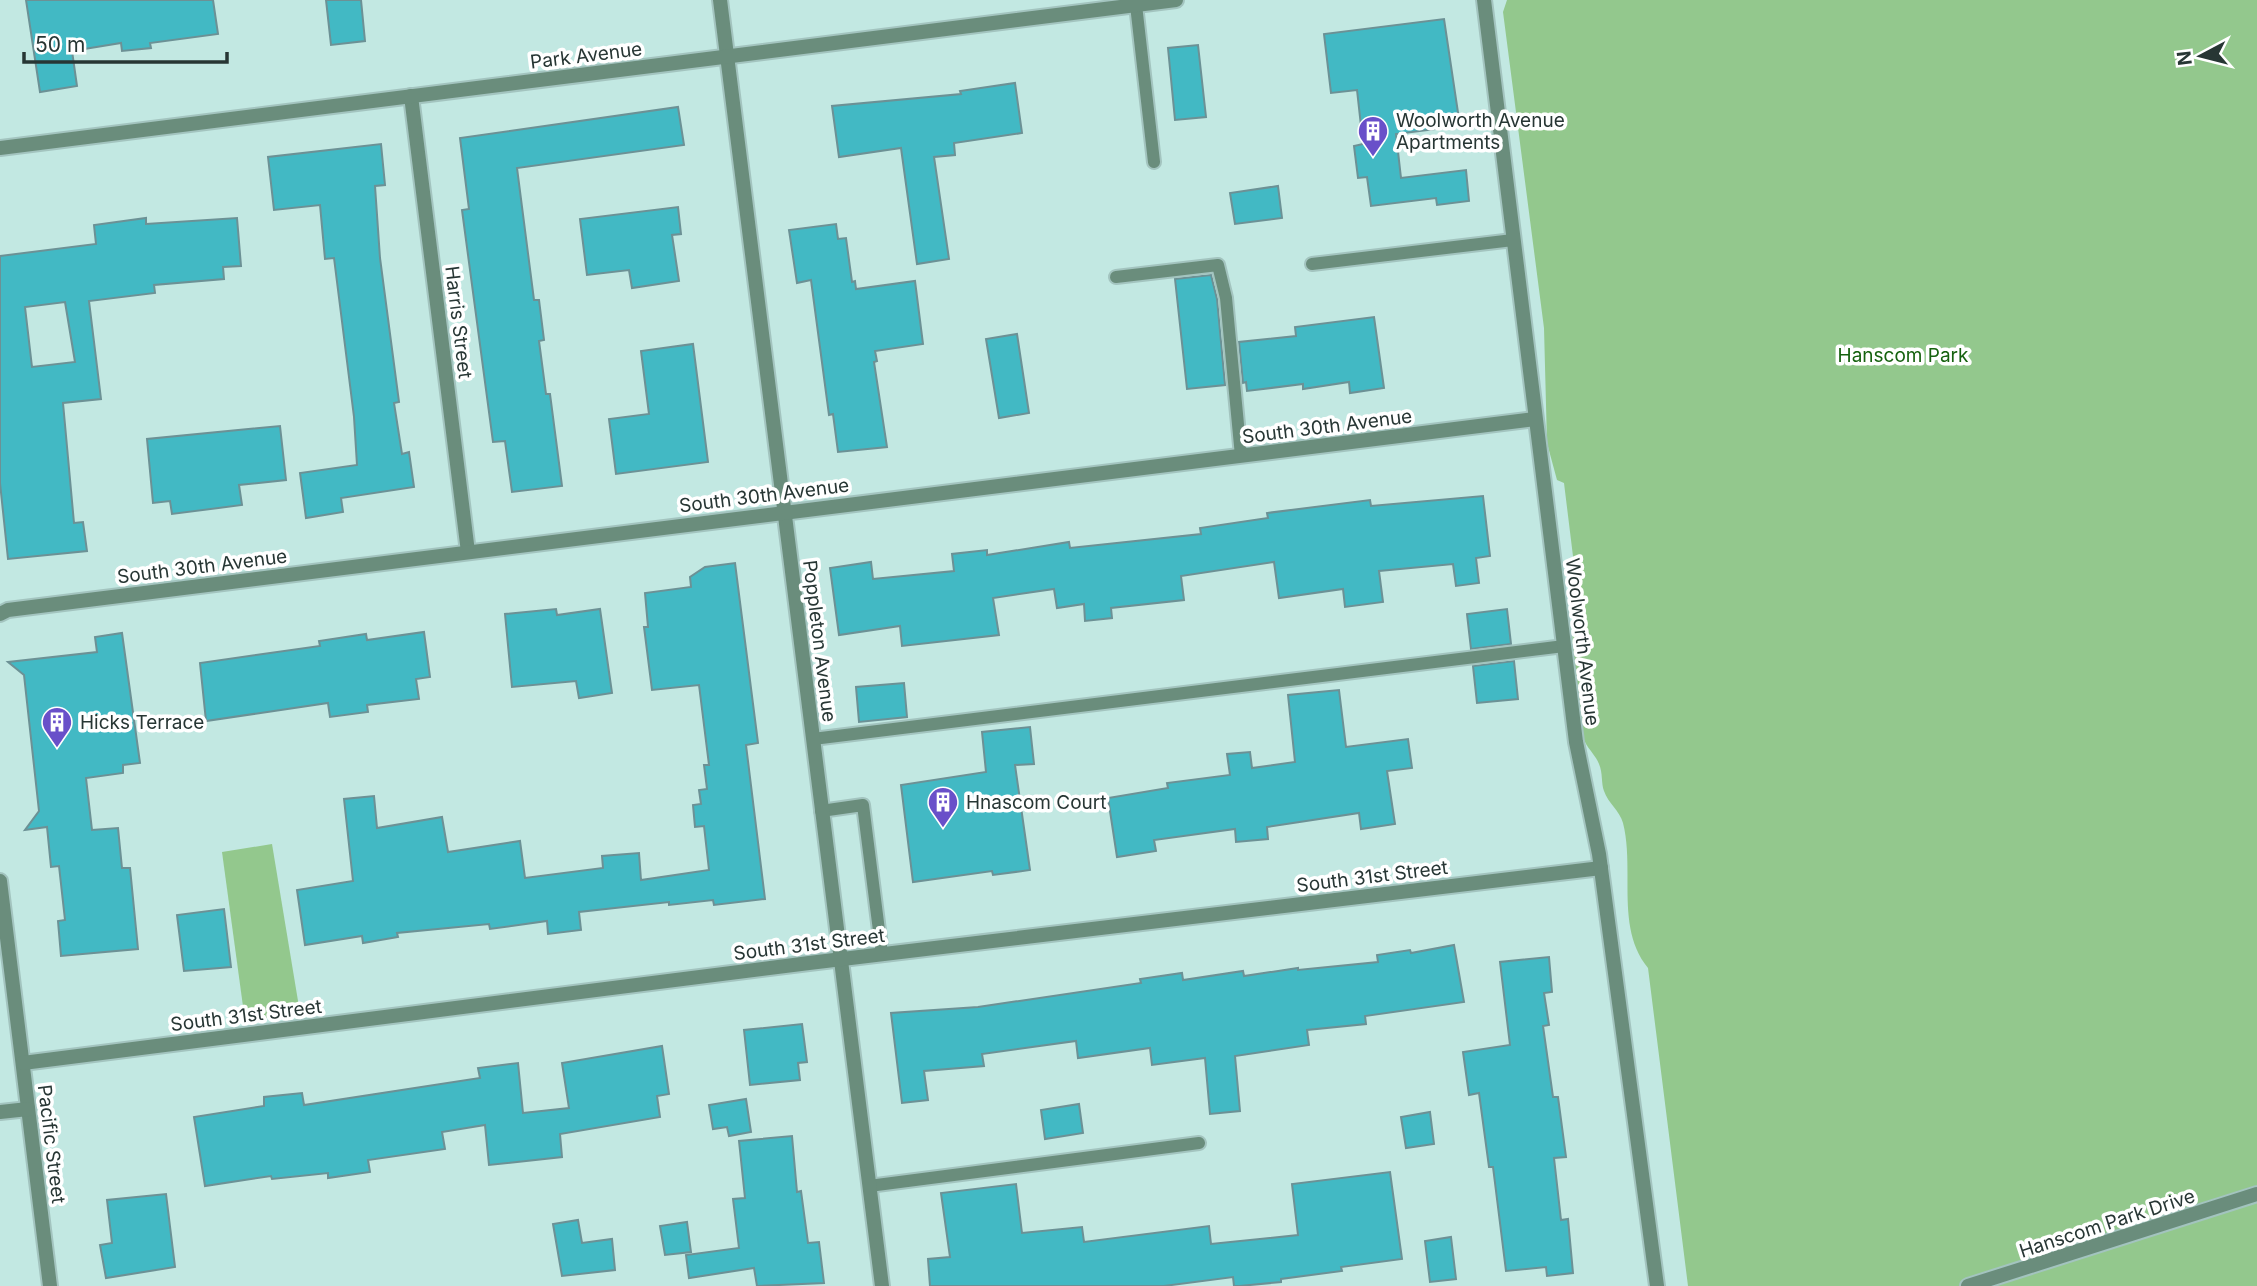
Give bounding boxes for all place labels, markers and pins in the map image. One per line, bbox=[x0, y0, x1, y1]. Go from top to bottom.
place label: Woolworth Avenue Apartments bbox=[1396, 109, 1565, 154]
building icon: Woolworth Avenue Apartments bbox=[1356, 114, 1390, 158]
building icon: Hicks Terrace bbox=[40, 705, 74, 749]
place label: Hicks Terrace bbox=[80, 711, 204, 734]
building icon: Hnascom Court bbox=[926, 785, 960, 829]
place label: Hnascom Court bbox=[966, 791, 1106, 814]

